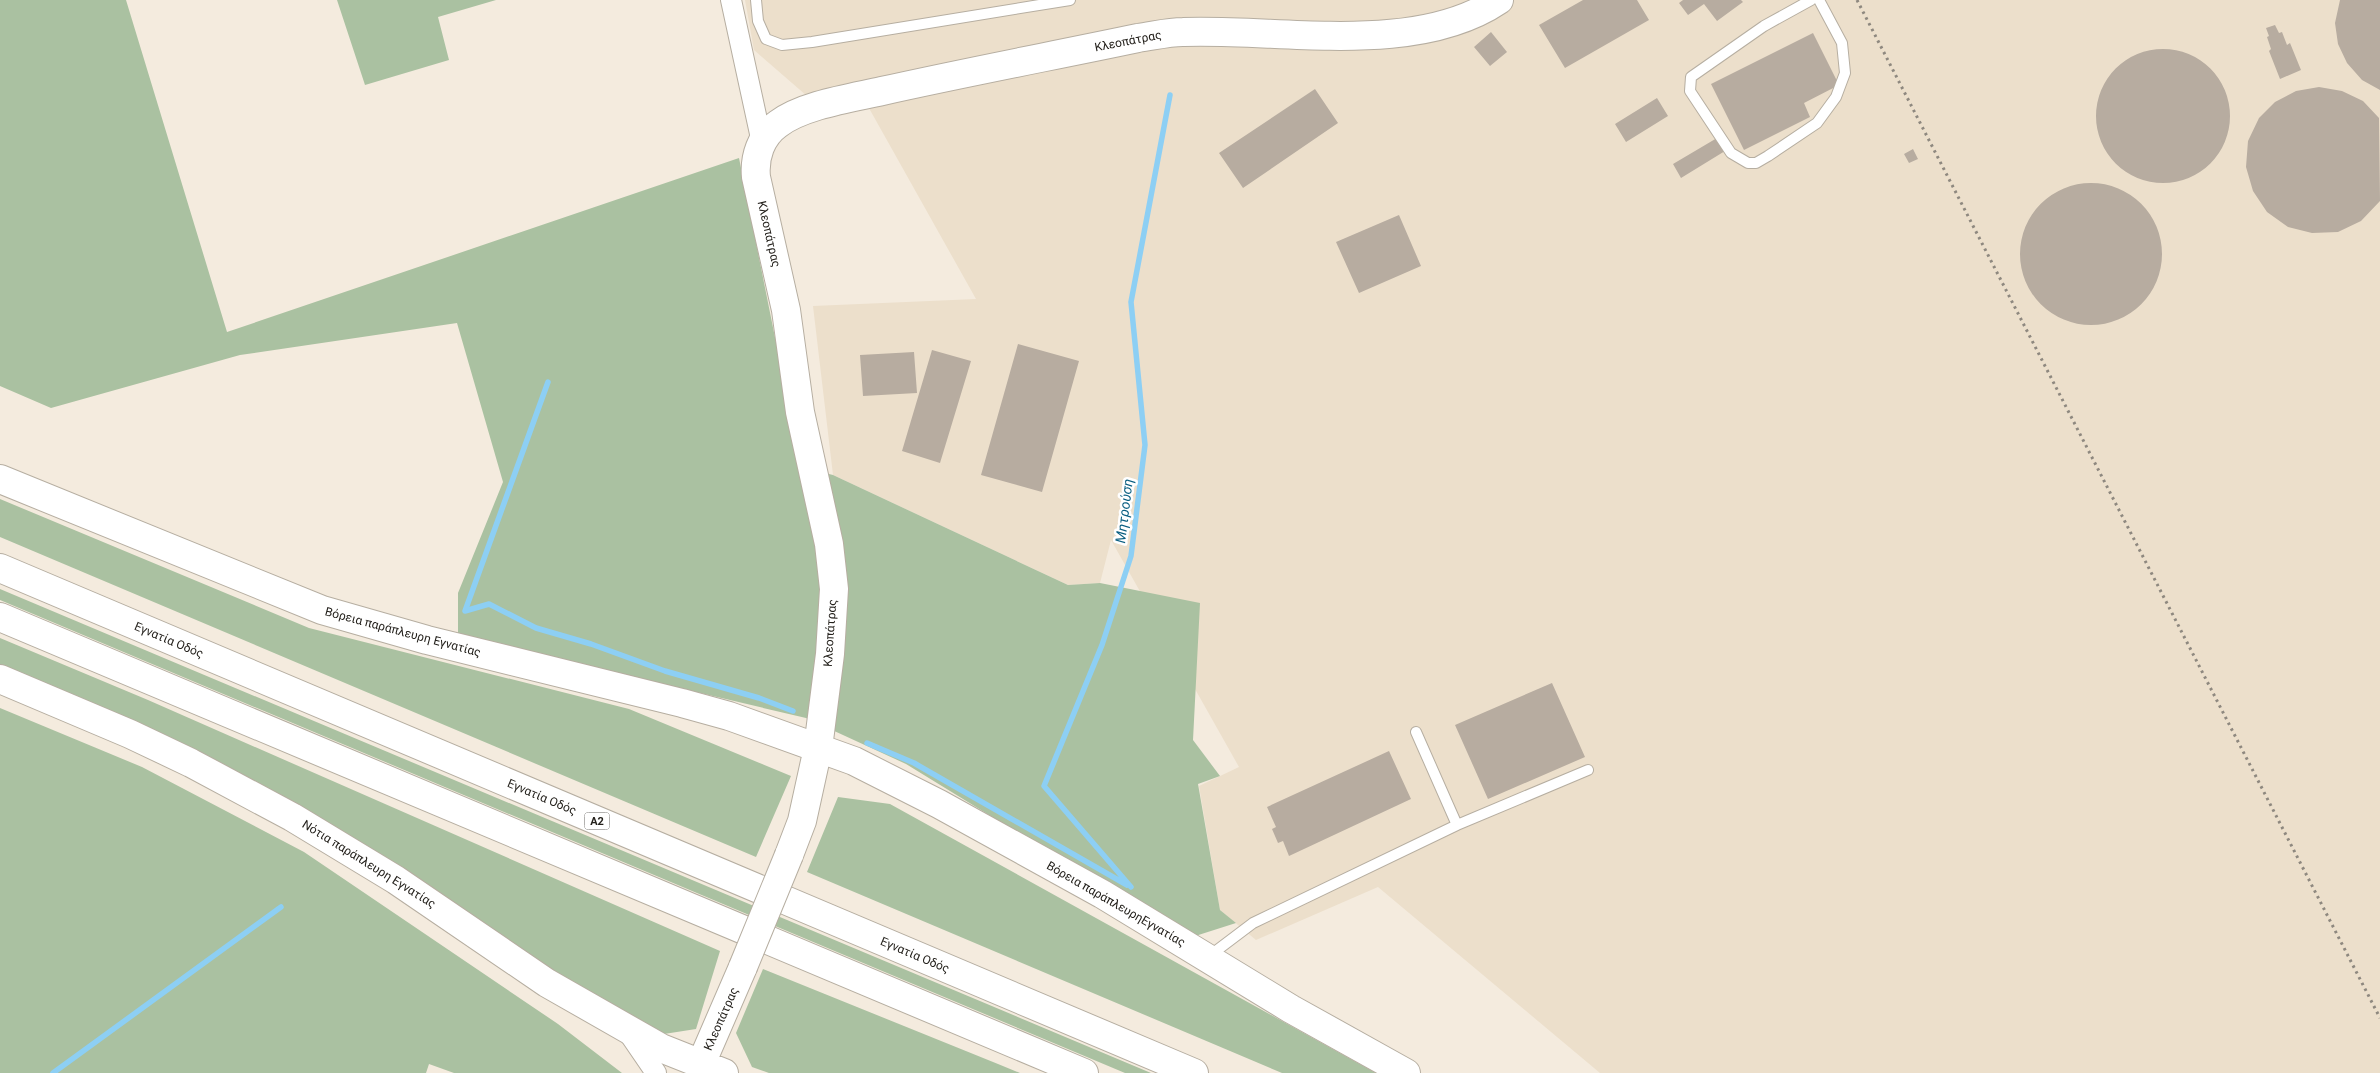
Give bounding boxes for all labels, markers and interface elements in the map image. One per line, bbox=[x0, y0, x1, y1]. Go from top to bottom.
street label: Κλεοπάτρας bbox=[1093, 28, 1163, 54]
street label: Κλεοπάτρας bbox=[755, 199, 783, 269]
water label: Μητρούση bbox=[1112, 478, 1136, 544]
street label: Κλεοπάτρας bbox=[821, 599, 839, 667]
street label: Βόρεια παράπλευρη Εγνατίας bbox=[324, 604, 482, 660]
street label: Εγνατία Οδός bbox=[132, 619, 206, 661]
street label: Εγνατία Οδός bbox=[505, 776, 579, 818]
road number: Α2 bbox=[584, 812, 610, 829]
street label: Νότια παράπλευρη Εγνατίας bbox=[300, 817, 438, 911]
street label: Βόρεια παράπλευρηΕγνατίας bbox=[1044, 859, 1188, 949]
street label: Εγνατία Οδός bbox=[878, 934, 952, 976]
street label: Κλεοπάτρας bbox=[701, 985, 741, 1053]

